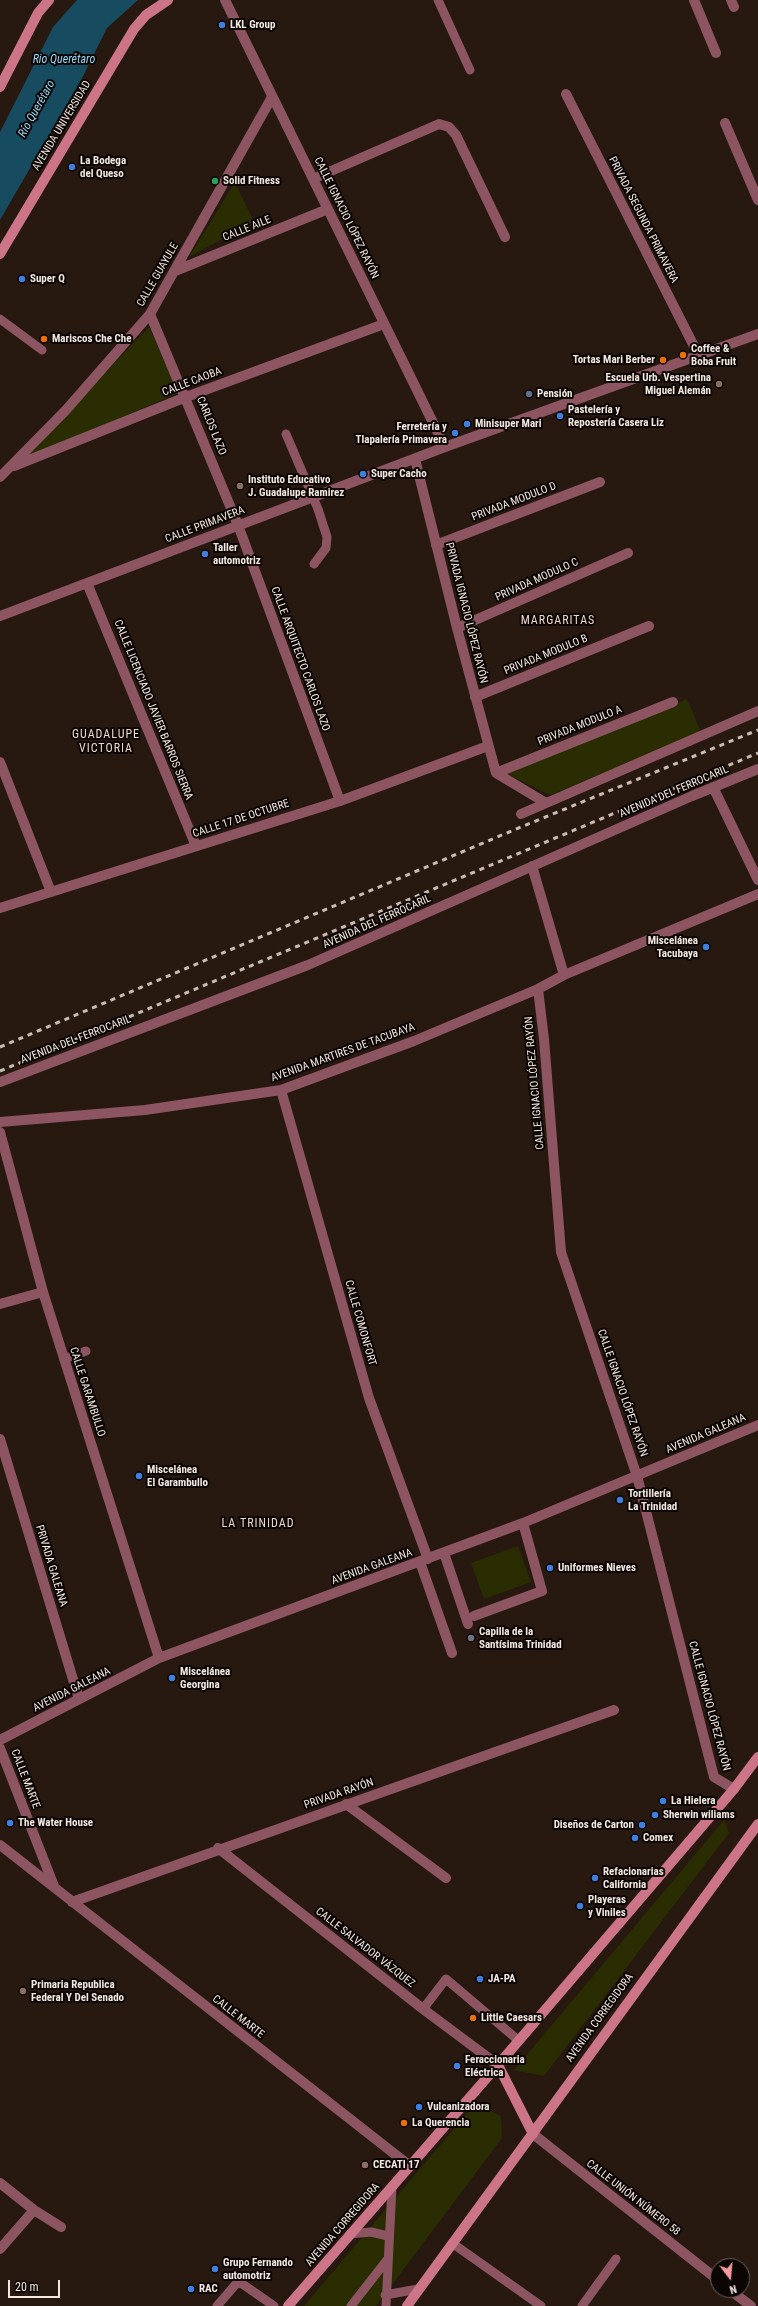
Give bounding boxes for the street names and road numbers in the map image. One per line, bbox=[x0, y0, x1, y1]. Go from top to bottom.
street label: AVENIDA UNIVERSIDAD bbox=[30, 79, 94, 173]
street label: PRIVADA SEGUNDA PRIMAVERA bbox=[605, 154, 681, 286]
street label: CALLE IGNACIO LÓPEZ RAYÓN bbox=[311, 155, 381, 281]
street label: CALLE AILE bbox=[221, 213, 273, 245]
street label: CALLE GUAYULE bbox=[134, 241, 182, 309]
street label: CALLE CAOBA bbox=[160, 365, 224, 399]
street label: CARLOS LAZO bbox=[193, 395, 229, 457]
street label: PRIVADA MODULO D bbox=[470, 480, 558, 524]
street label: CALLE PRIMAVERA bbox=[164, 504, 246, 546]
street label: PRIVADA IGNACIO LÓPEZ RAYÓN bbox=[442, 541, 490, 685]
street label: PRIVADA MODULO C bbox=[493, 556, 581, 604]
street label: CALLE ARQUITECTO CARLOS LAZO bbox=[268, 585, 332, 733]
street label: CALLE LICENCIADO JAVIER BARROS SIERRA bbox=[111, 618, 195, 802]
street label: PRIVADA MODULO B bbox=[502, 632, 590, 678]
street label: PRIVADA MODULO A bbox=[536, 703, 624, 749]
street label: AVENIDA DEL FERROCARIL bbox=[618, 763, 730, 821]
street label: CALLE 17 DE OCTUBRE bbox=[191, 797, 291, 841]
street label: AVENIDA DEL FERROCARIL bbox=[321, 892, 433, 952]
street label: AVENIDA DEL FERROCARIL bbox=[19, 1013, 133, 1067]
street label: CALLE IGNACIO LÓPEZ RAYÓN bbox=[523, 1016, 547, 1150]
street label: AVENIDA MARTIRES DE TACUBAYA bbox=[269, 1021, 417, 1085]
street label: CALLE COMONFORT bbox=[341, 1279, 379, 1367]
street label: CALLE IGNACIO LÓPEZ RAYÓN bbox=[594, 1328, 650, 1458]
street label: CALLE GARAMBULLO bbox=[66, 1346, 108, 1438]
street label: AVENIDA GALEANA bbox=[664, 1411, 748, 1457]
street label: PRIVADA GALEANA bbox=[32, 1523, 70, 1609]
street label: AVENIDA GALEANA bbox=[330, 1546, 414, 1588]
street label: CALLE IGNACIO LÓPEZ RAYÓN bbox=[685, 1640, 733, 1772]
street label: AVENIDA GALEANA bbox=[31, 1665, 113, 1715]
street label: CALLE MARTE bbox=[8, 1748, 42, 1810]
street label: PRIVADA RAYÓN bbox=[303, 1776, 375, 1812]
street label: CALLE SALVADOR VÁZQUEZ bbox=[313, 1905, 417, 1991]
street label: AVENIDA CORREGIDORA bbox=[563, 1971, 637, 2065]
street label: CALLE MARTE bbox=[209, 1993, 267, 2041]
street label: CALLE UNIÓN NÚMERO 58 bbox=[583, 2157, 683, 2239]
street label: AVENIDA CORREGIDORA bbox=[303, 2181, 383, 2269]

